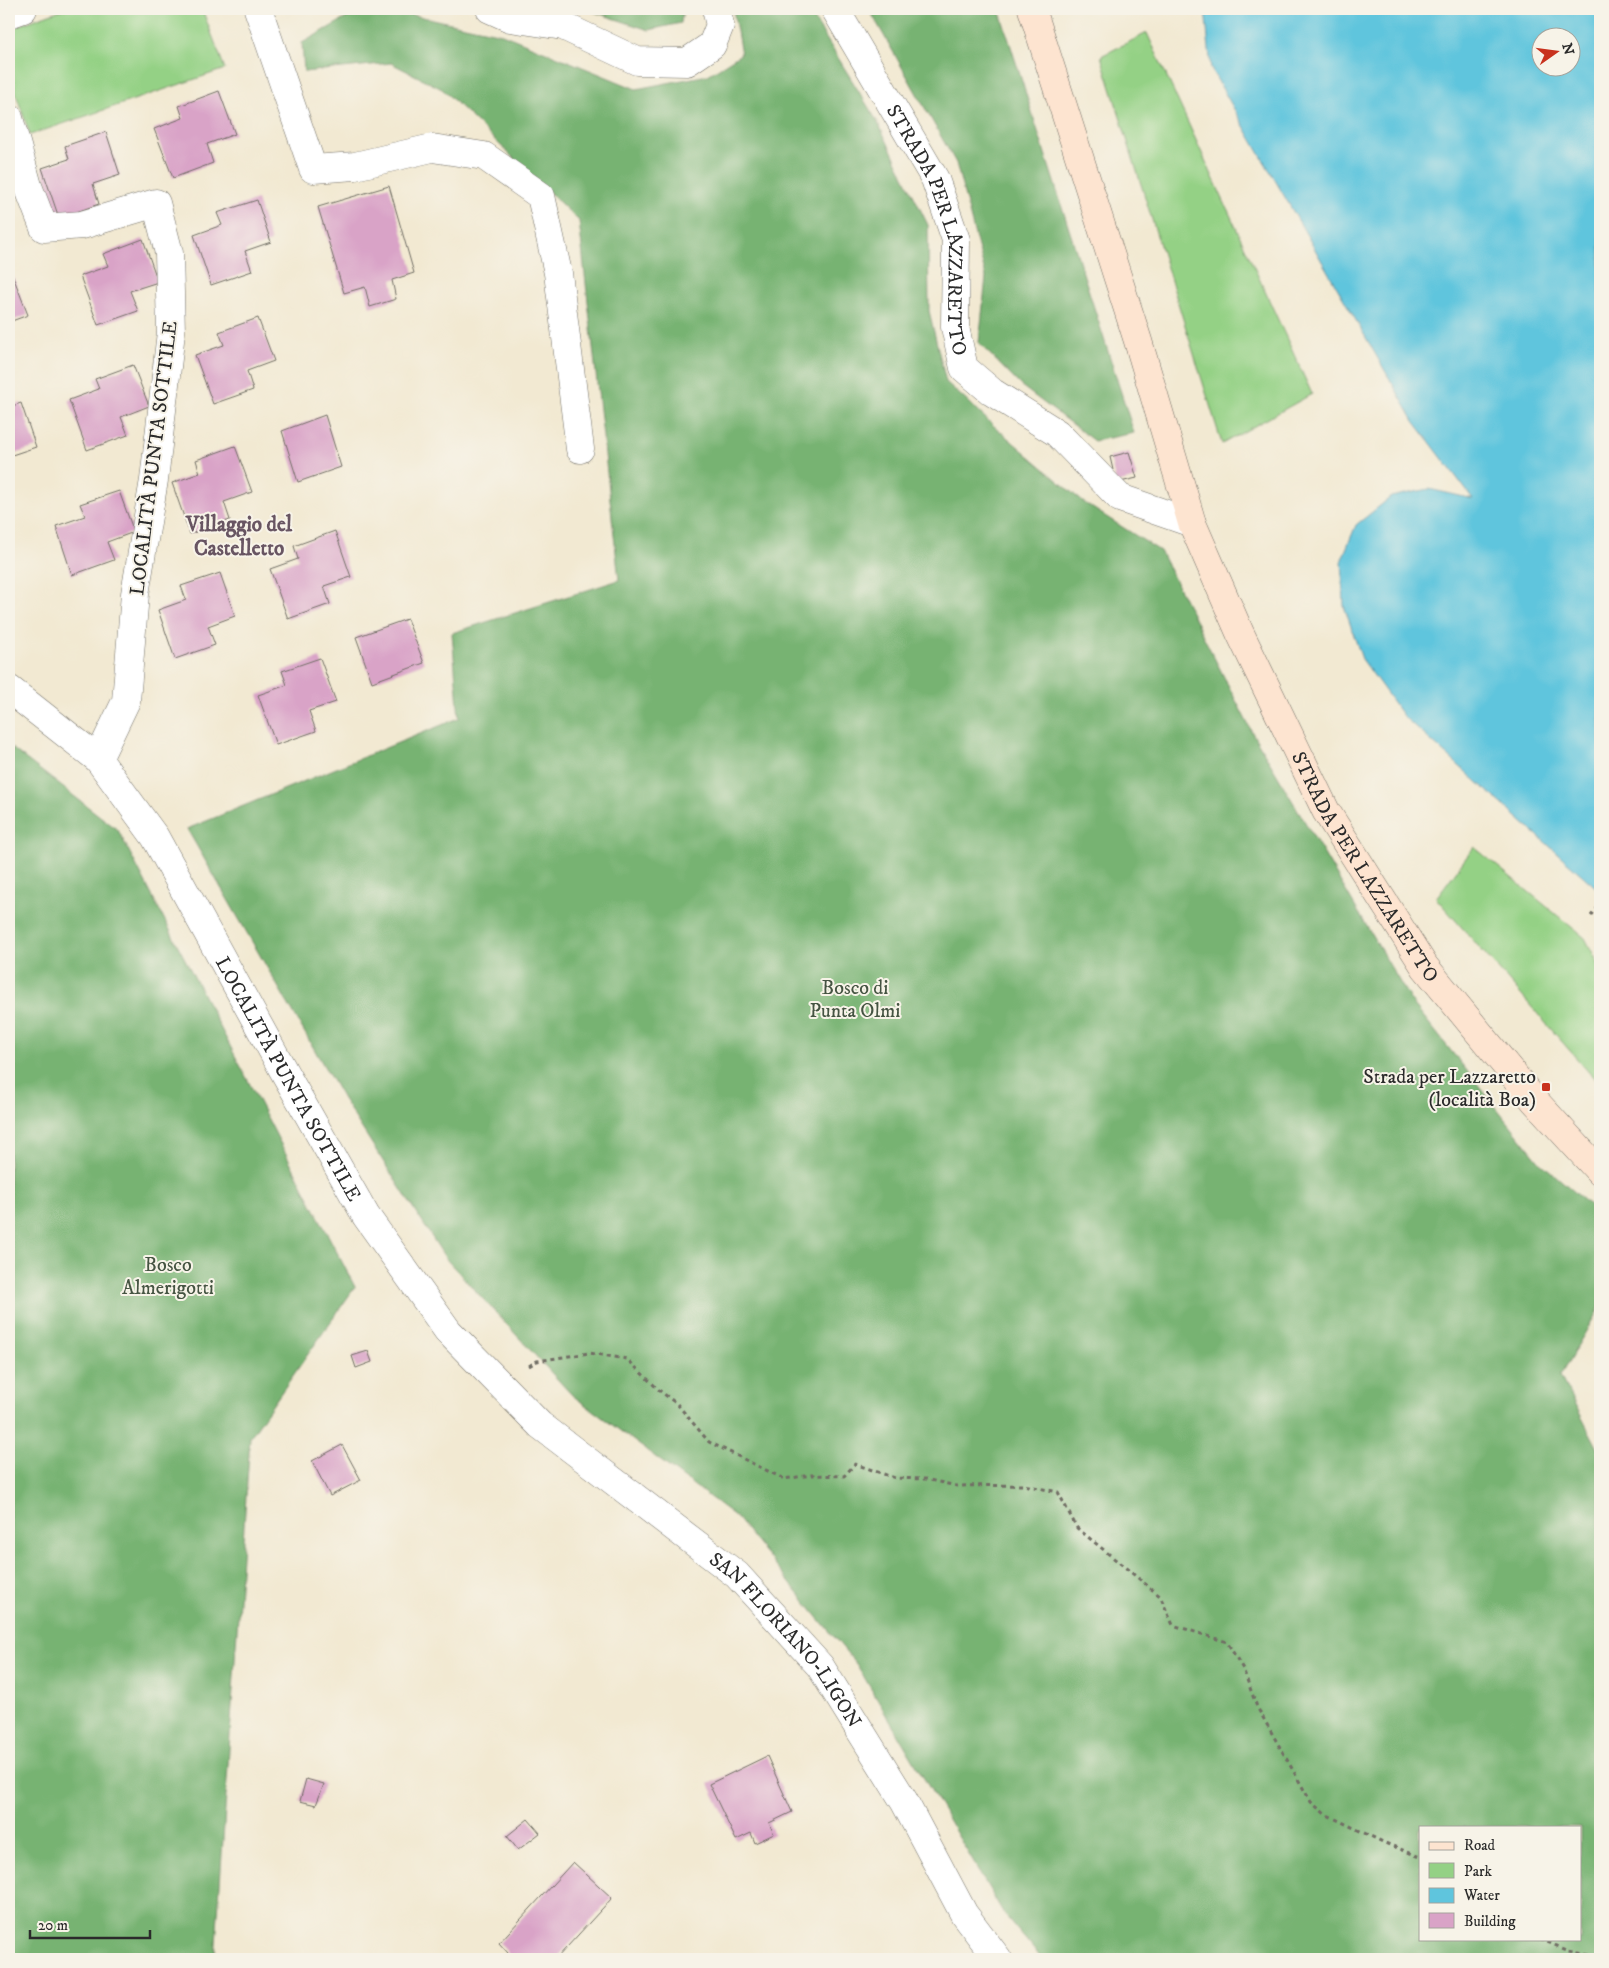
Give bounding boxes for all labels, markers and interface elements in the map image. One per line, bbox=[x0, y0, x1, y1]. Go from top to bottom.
north arrow bbox=[1532, 28, 1582, 78]
text: N bbox=[1558, 41, 1578, 57]
street label: STRADA PER LAZZARETTO bbox=[880, 100, 972, 358]
street label: LOCALITÀ PUNTA SOTTILE bbox=[124, 319, 184, 597]
district label: Villaggio del Castelletto bbox=[185, 512, 293, 562]
street label: STRADA PER LAZZARETTO bbox=[1285, 748, 1443, 988]
street label: LOCALITÀ PUNTA SOTTILE bbox=[209, 953, 366, 1206]
park label: Bosco di Punta Olmi bbox=[810, 976, 901, 1024]
place label: Strada per Lazzaretto (località Boa) bbox=[1363, 1065, 1536, 1113]
marker: Strada per Lazzaretto (località Boa) bbox=[1540, 1081, 1552, 1093]
park label: Bosco Almerigotti bbox=[122, 1253, 214, 1301]
street label: SAN FLORIANO-LIGON bbox=[704, 1547, 866, 1733]
legend bbox=[1419, 1826, 1582, 1940]
text: Road bbox=[1464, 1836, 1496, 1855]
text: Park bbox=[1464, 1862, 1493, 1881]
text: Water bbox=[1463, 1886, 1500, 1905]
scale bar bbox=[30, 1908, 150, 1940]
text: Building bbox=[1464, 1912, 1516, 1931]
text: 20 m bbox=[38, 1916, 68, 1935]

